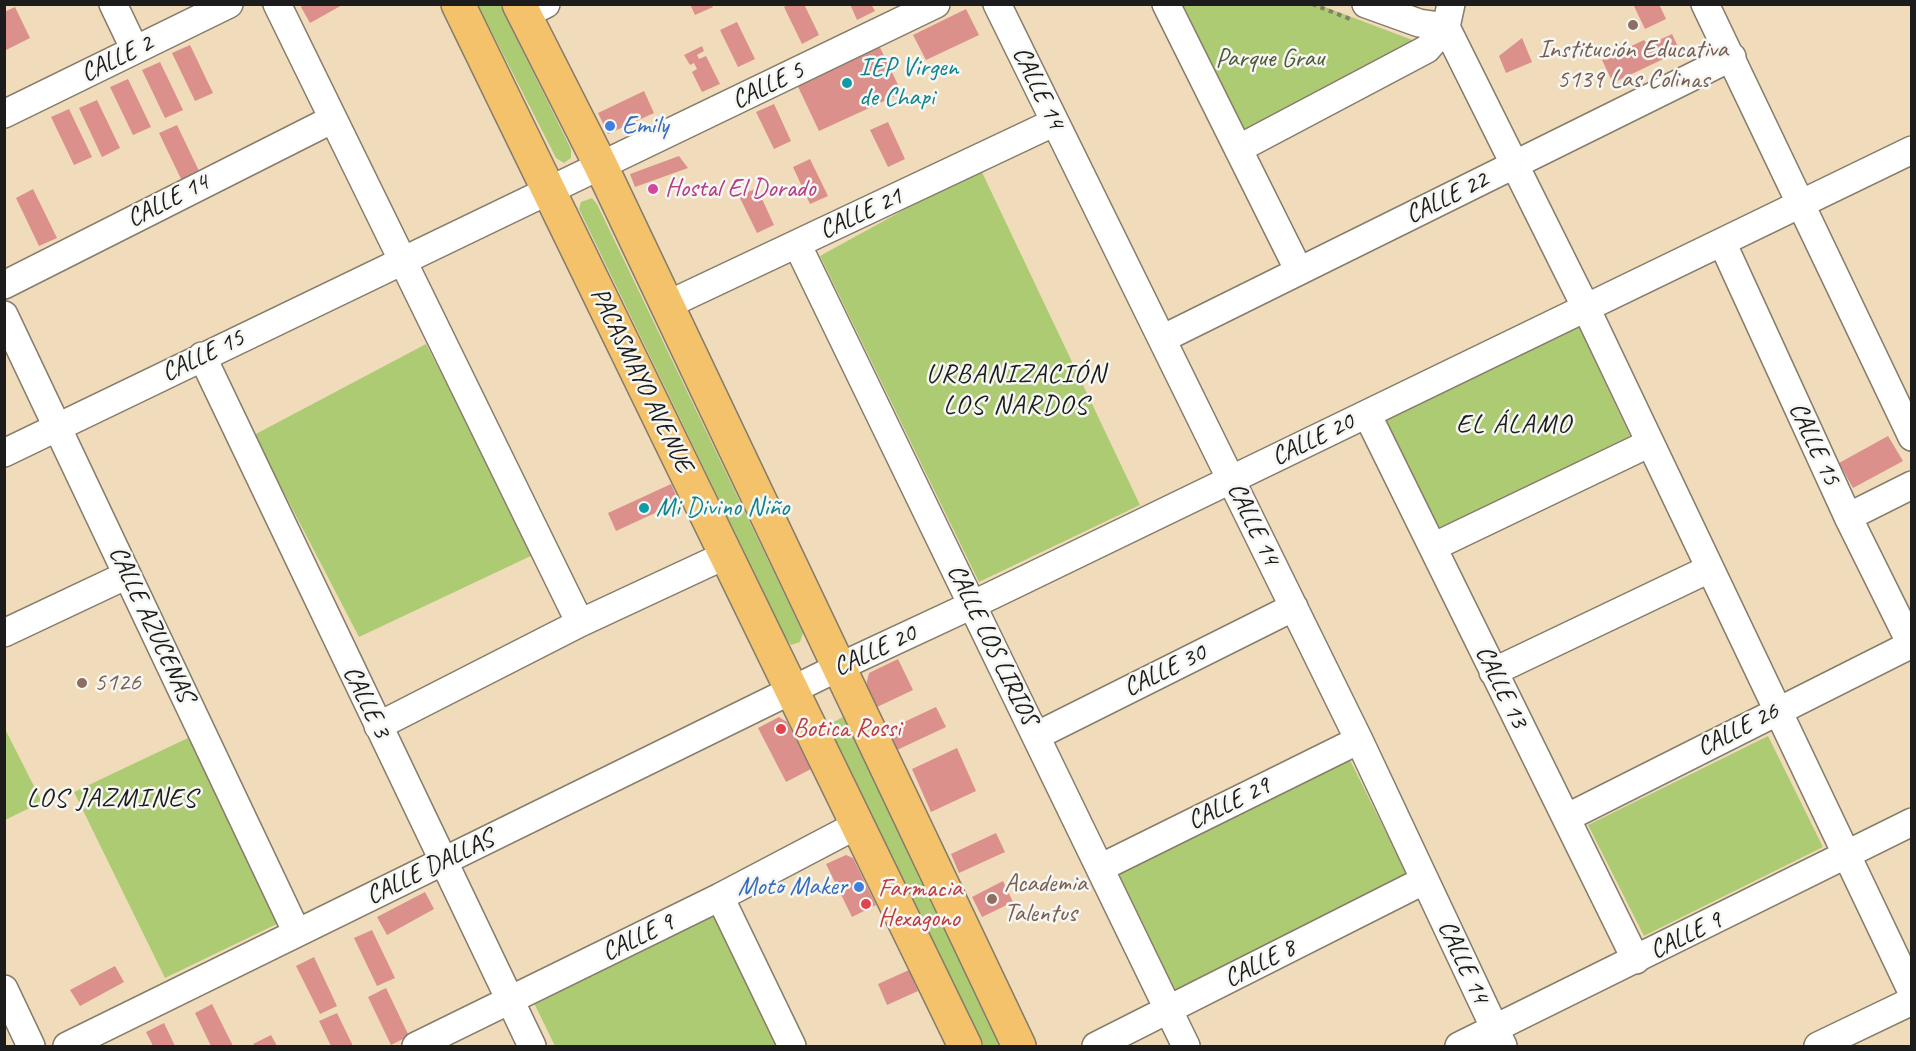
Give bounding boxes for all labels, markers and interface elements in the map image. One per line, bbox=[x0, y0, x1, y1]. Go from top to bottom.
marker: Institución Educativa 5139 Las Colinas bbox=[1626, 18, 1640, 32]
street label: CALLE 2 bbox=[76, 28, 158, 90]
place label: Institución Educativa 5139 Las Colinas bbox=[1538, 34, 1728, 96]
street label: CALLE 14 bbox=[1005, 42, 1071, 134]
park label: Parque Grau bbox=[1216, 43, 1324, 75]
place label: IEP Virgen de Chapi bbox=[859, 52, 958, 113]
street label: CALLE 5 bbox=[727, 55, 809, 117]
marker: IEP Virgen de Chapi bbox=[840, 76, 854, 90]
place label: Emily bbox=[622, 110, 668, 142]
marker: Emily bbox=[603, 119, 617, 133]
street label: CALLE 22 bbox=[1401, 165, 1493, 231]
street label: CALLE 14 bbox=[122, 167, 214, 235]
place label: Hostal El Dorado bbox=[665, 173, 815, 205]
street label: CALLE 21 bbox=[815, 181, 907, 247]
marker: Hostal El Dorado bbox=[646, 182, 660, 196]
street label: PACASMAYO AVENUE bbox=[583, 283, 699, 477]
street label: CALLE 15 bbox=[157, 323, 249, 389]
district label: URBANIZACIÓN LOS NARDOS bbox=[927, 359, 1105, 422]
street label: CALLE 15 bbox=[1781, 398, 1847, 490]
street label: CALLE 20 bbox=[1267, 407, 1359, 473]
district label: EL ÁLAMO bbox=[1456, 409, 1572, 441]
street label: CALLE 14 bbox=[1220, 478, 1286, 570]
place label: Mi Divino Niño bbox=[656, 492, 789, 524]
marker: Mi Divino Niño bbox=[637, 501, 651, 515]
street label: CALLE AZUCENAS bbox=[101, 541, 201, 707]
street label: CALLE LOS LIRIOS bbox=[940, 559, 1044, 731]
street label: CALLE 20 bbox=[829, 618, 921, 684]
street label: CALLE 30 bbox=[1119, 638, 1211, 704]
street label: CALLE 13 bbox=[1468, 641, 1534, 733]
street label: CALLE 3 bbox=[335, 661, 397, 743]
place label: 5126 bbox=[94, 667, 141, 699]
marker: 5126 bbox=[75, 676, 89, 690]
street label: CALLE 26 bbox=[1692, 696, 1784, 764]
place label: Botica Rossi bbox=[793, 713, 901, 745]
marker: Botica Rossi bbox=[774, 722, 788, 736]
street label: CALLE 29 bbox=[1183, 771, 1275, 837]
district label: LOS JAZMINES bbox=[27, 783, 197, 815]
street label: CALLE DALLAS bbox=[361, 824, 499, 912]
place label: Academia Talentus bbox=[1004, 868, 1087, 930]
place label: Moto Maker bbox=[738, 871, 847, 903]
place label: Farmacia Hexagono bbox=[878, 873, 962, 934]
marker: Moto Maker bbox=[852, 880, 866, 894]
marker: Academia Talentus bbox=[985, 892, 999, 906]
marker: Farmacia Hexagono bbox=[859, 897, 873, 911]
street label: CALLE 9 bbox=[1645, 905, 1727, 967]
street label: CALLE 9 bbox=[597, 907, 679, 969]
street label: CALLE 14 bbox=[1430, 916, 1496, 1008]
street label: CALLE 8 bbox=[1219, 933, 1301, 995]

